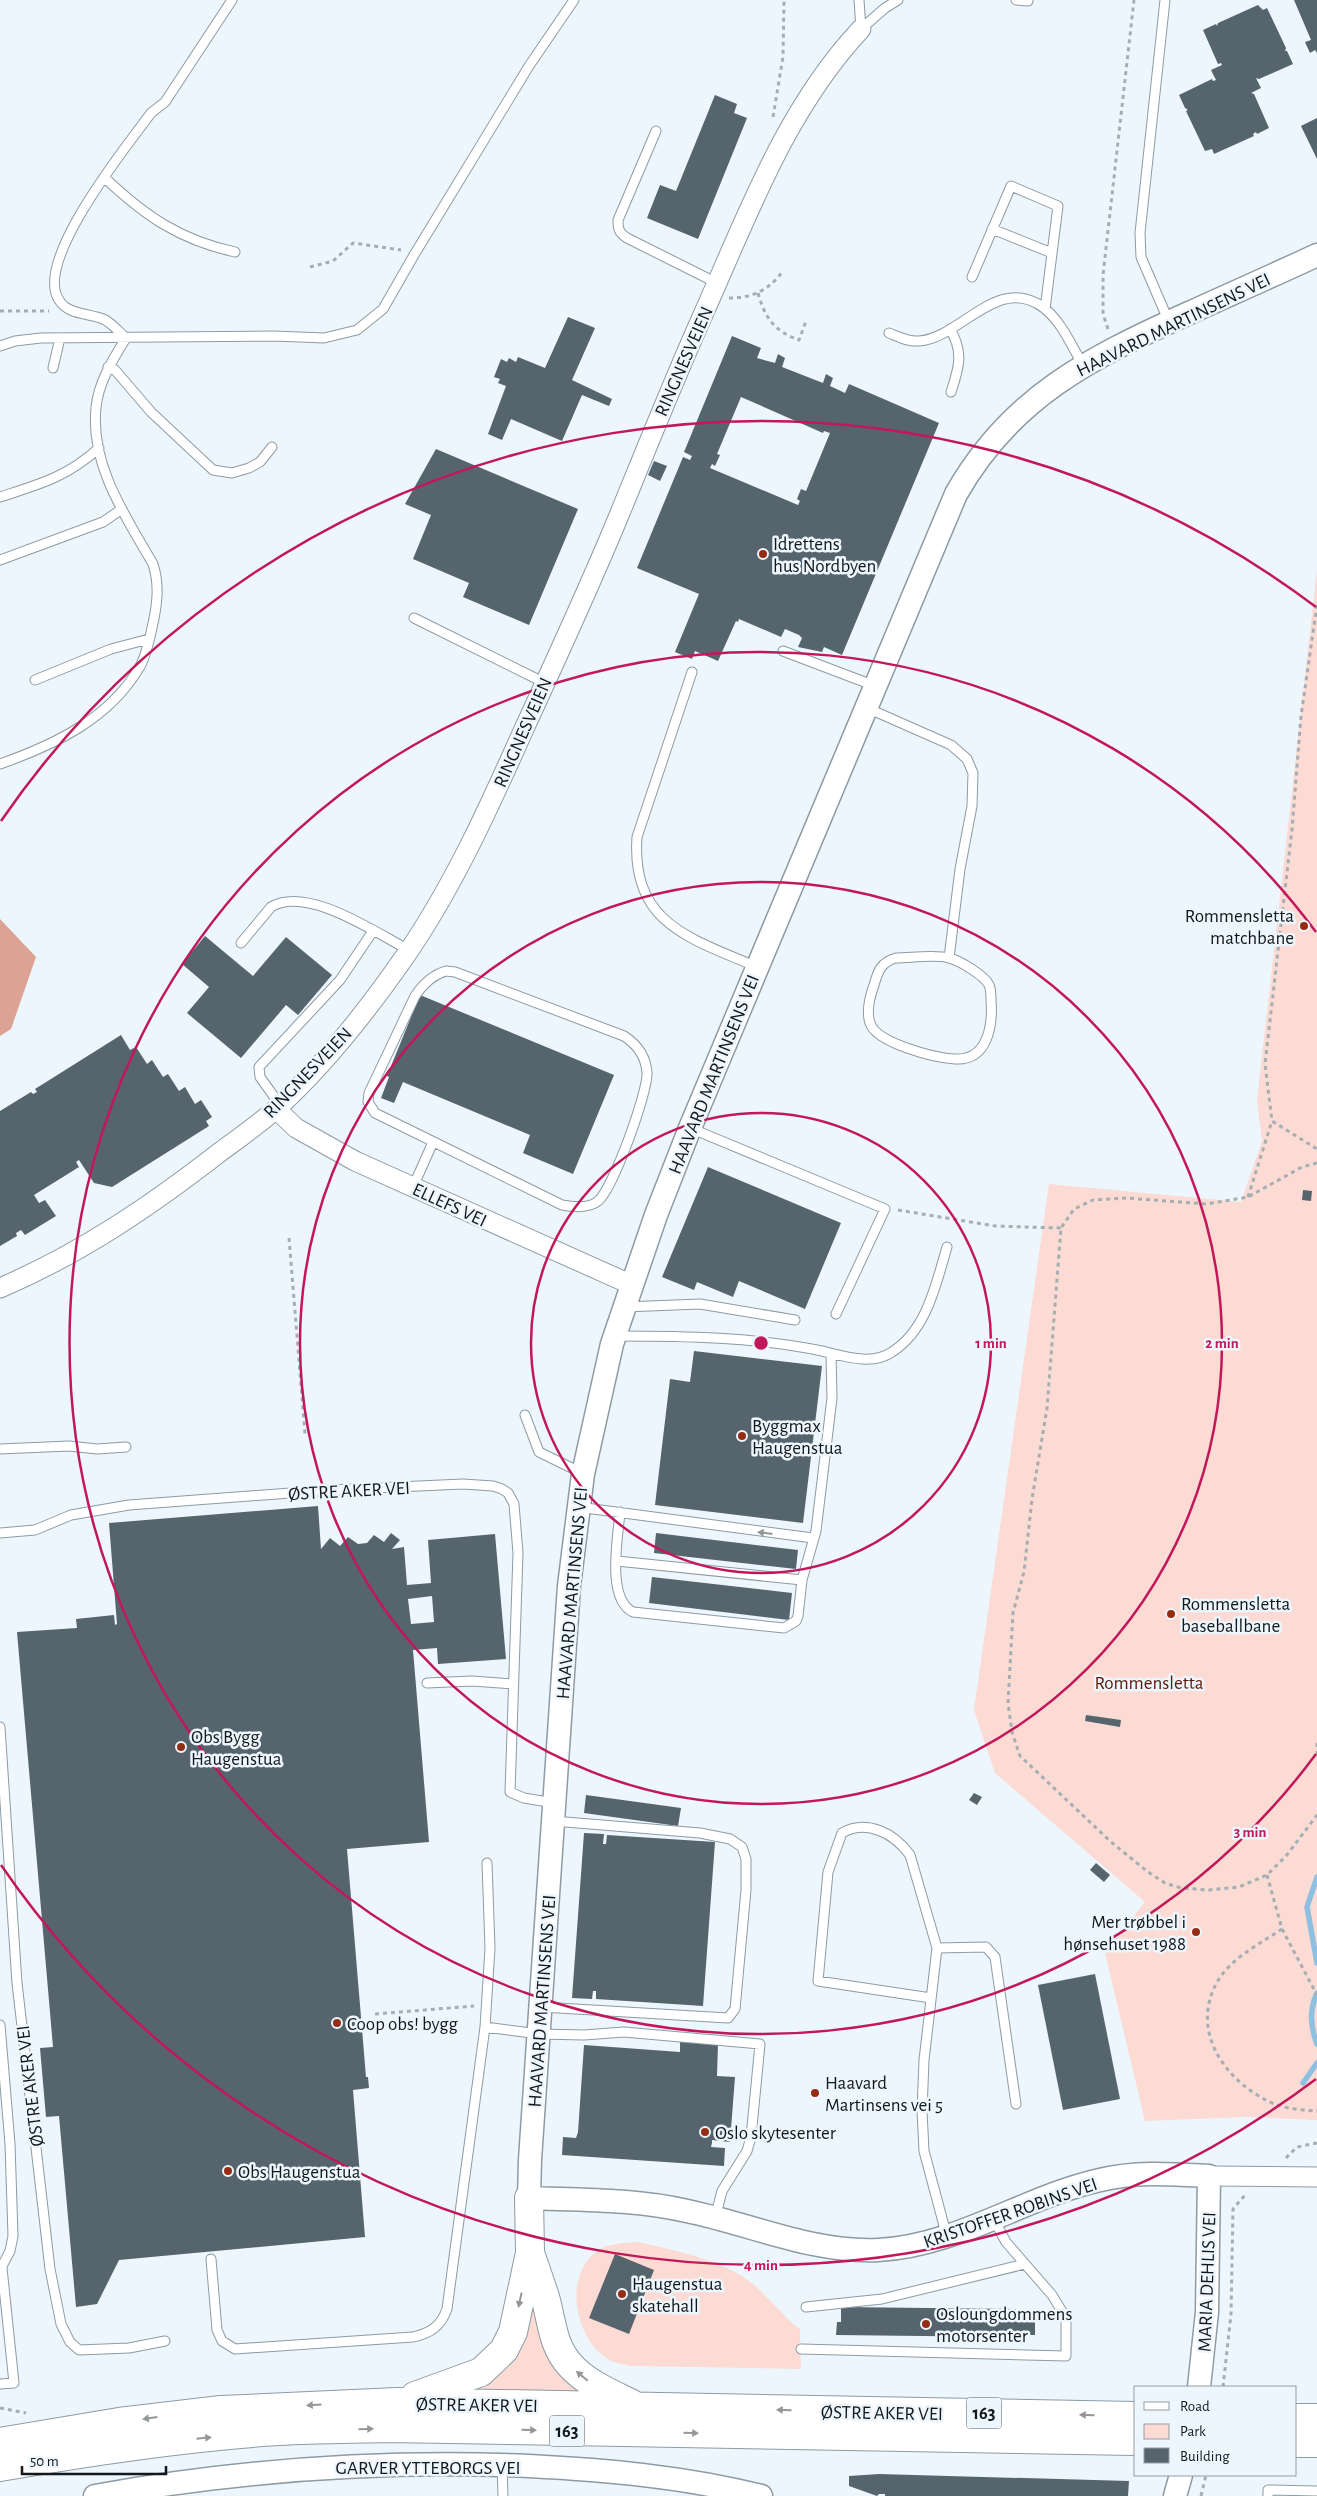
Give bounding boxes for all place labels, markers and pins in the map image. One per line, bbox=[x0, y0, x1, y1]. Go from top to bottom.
place label: Idrettens hus Nordbyen bbox=[773, 535, 876, 576]
marker: Idrettens hus Nordbyen bbox=[757, 548, 769, 560]
place label: Rommensletta matchbane bbox=[1185, 907, 1294, 948]
marker: Rommensletta matchbane bbox=[1298, 920, 1310, 932]
centre of rings bbox=[752, 1334, 770, 1352]
place label: Byggmax Haugenstua bbox=[752, 1417, 843, 1458]
marker: Byggmax Haugenstua bbox=[736, 1430, 748, 1442]
place label: Rommensletta baseballbane bbox=[1181, 1595, 1290, 1636]
marker: Rommensletta baseballbane bbox=[1165, 1608, 1177, 1620]
place label: Obs Bygg Haugenstua bbox=[191, 1728, 282, 1769]
marker: Obs Bygg Haugenstua bbox=[175, 1741, 187, 1753]
place label: Mer trøbbel i hønsehuset 1988 bbox=[1063, 1913, 1186, 1954]
marker: Mer trøbbel i hønsehuset 1988 bbox=[1190, 1926, 1202, 1938]
place label: Coop obs! bygg bbox=[347, 2015, 459, 2034]
marker: Coop obs! bygg bbox=[331, 2017, 343, 2029]
place label: Haavard Martinsens vei 5 bbox=[825, 2074, 943, 2115]
marker: Haavard Martinsens vei 5 bbox=[809, 2087, 821, 2099]
place label: Oslo skytesenter bbox=[715, 2124, 836, 2143]
marker: Oslo skytesenter bbox=[699, 2126, 711, 2138]
place label: Obs Haugenstua bbox=[238, 2163, 361, 2182]
marker: Obs Haugenstua bbox=[222, 2165, 234, 2177]
place label: Haugenstua skatehall bbox=[632, 2275, 723, 2316]
marker: Haugenstua skatehall bbox=[616, 2288, 628, 2300]
place label: Osloungdommens motorsenter bbox=[936, 2305, 1072, 2346]
marker: Osloungdommens motorsenter bbox=[920, 2318, 932, 2330]

